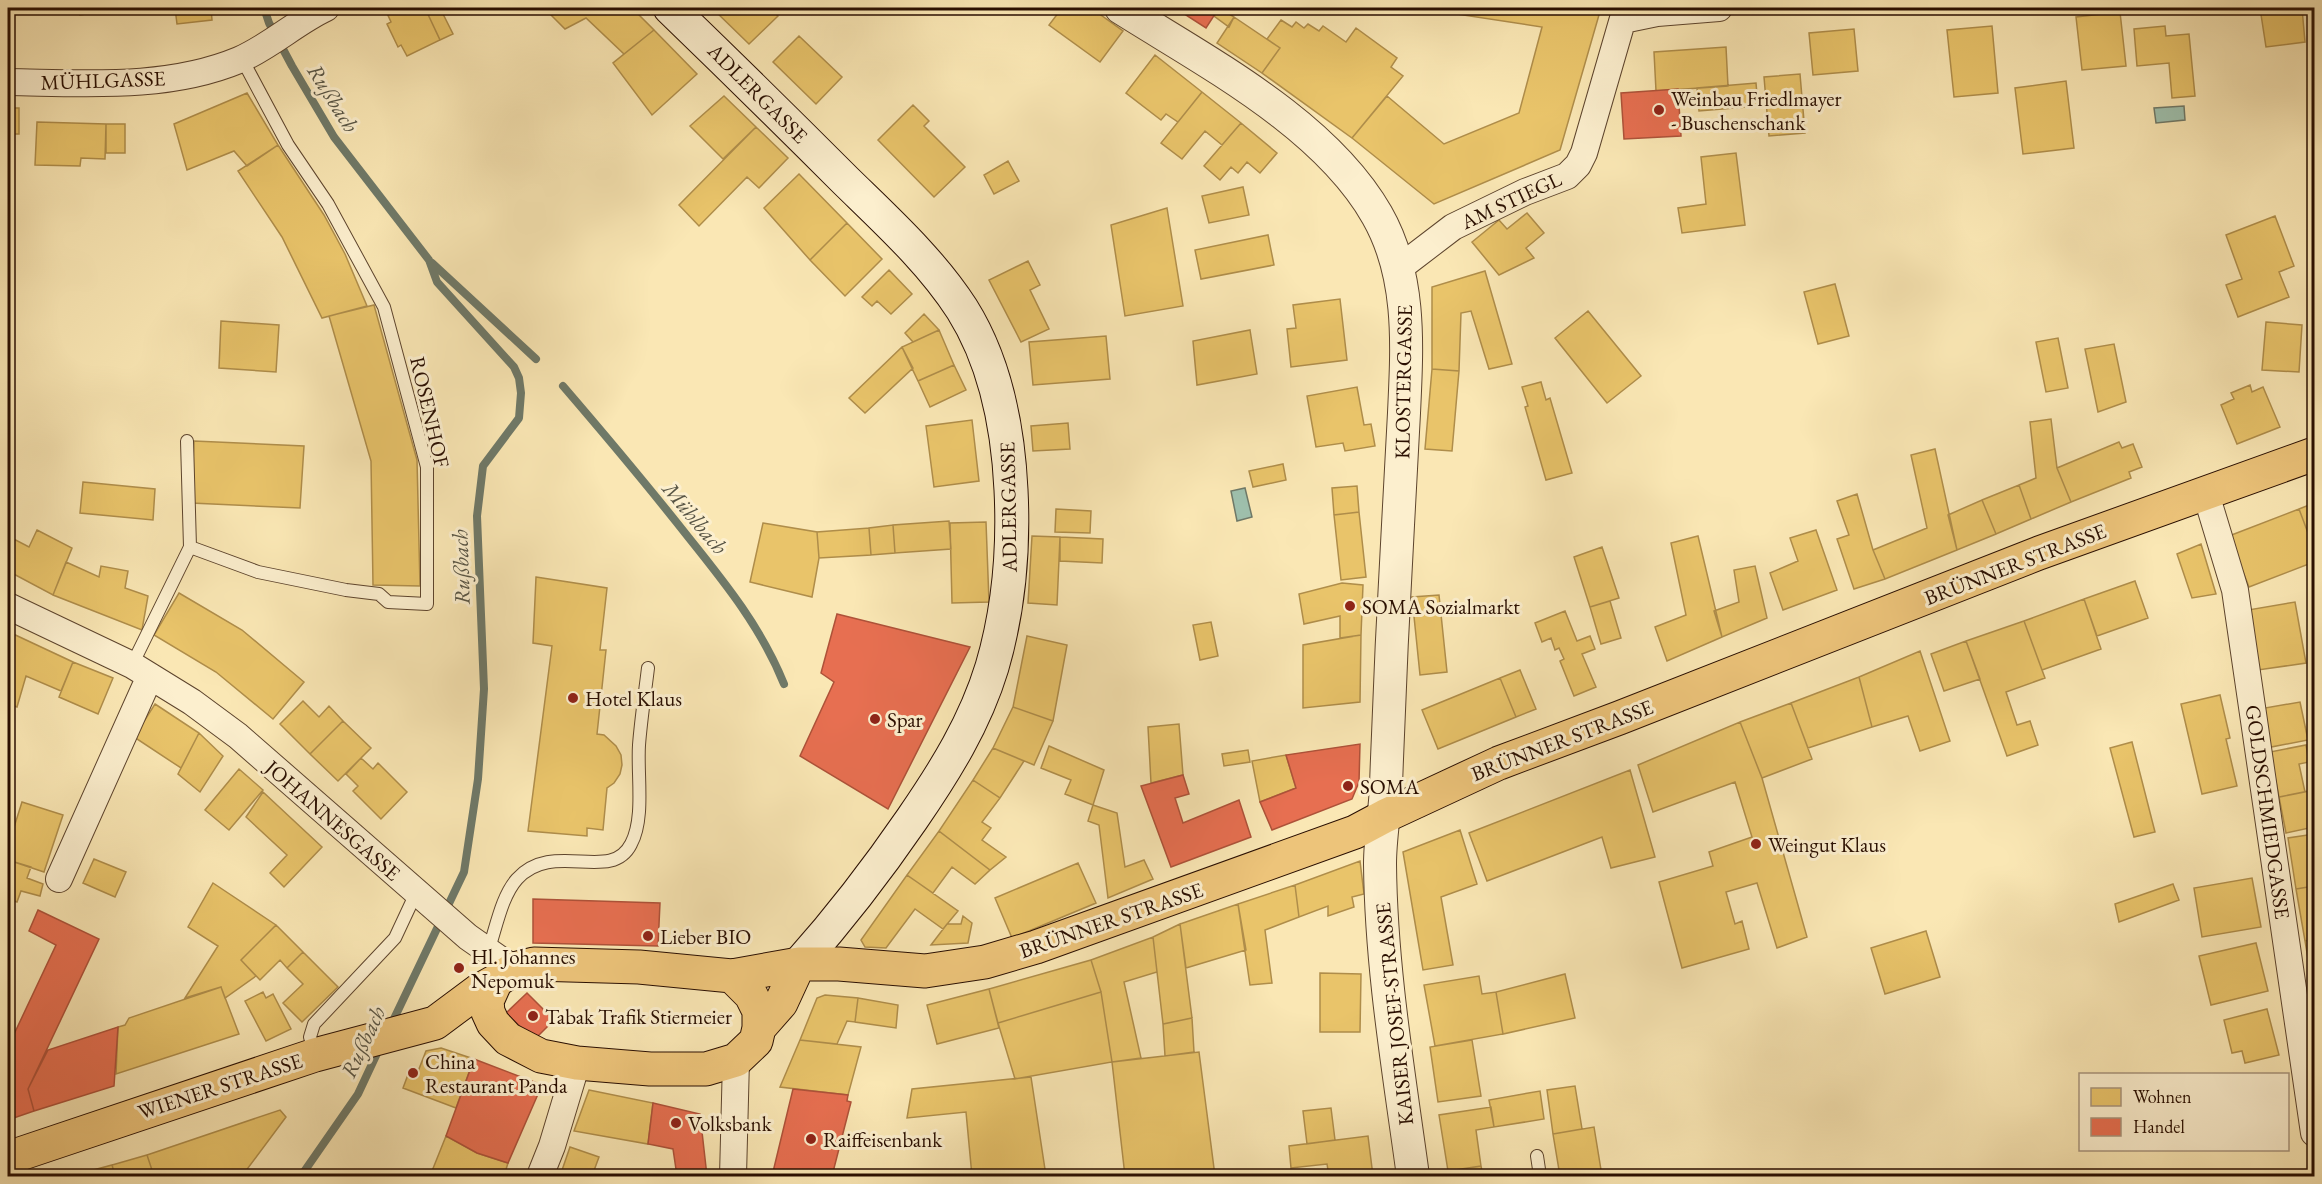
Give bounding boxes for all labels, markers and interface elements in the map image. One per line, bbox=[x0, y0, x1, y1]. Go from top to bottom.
street label: ADLERGASSE bbox=[702, 37, 814, 149]
water label: Rußbach bbox=[301, 58, 365, 138]
street label: MÜHLGASSE bbox=[40, 64, 166, 96]
place label: Weinbau Friedlmayer - Buschenschank bbox=[1671, 85, 1842, 136]
marker: Weinbau Friedlmayer - Buschenschank bbox=[1652, 103, 1666, 117]
street label: AM STIEGL bbox=[1455, 165, 1566, 235]
street label: KLOSTERGASSE bbox=[1388, 304, 1418, 459]
street label: ROSENHOF bbox=[404, 354, 456, 470]
street label: ADLERGASSE bbox=[993, 441, 1023, 574]
water label: Mühlbach bbox=[655, 474, 734, 561]
street label: BRÜNNER STRASSE bbox=[1920, 517, 2110, 611]
water label: Rußbach bbox=[445, 528, 477, 605]
place label: SOMA Sozialmarkt bbox=[1362, 593, 1520, 620]
marker: SOMA Sozialmarkt bbox=[1343, 599, 1357, 613]
place label: Hotel Klaus bbox=[585, 685, 682, 712]
marker: Hotel Klaus bbox=[566, 691, 580, 705]
street label: BRÜNNER STRASSE bbox=[1467, 693, 1657, 787]
street label: GOLDSCHMIEDGASSE bbox=[2240, 703, 2296, 921]
place label: Spar bbox=[887, 706, 923, 733]
marker: Spar bbox=[868, 712, 882, 726]
street label: JOHANNESGASSE bbox=[258, 752, 406, 886]
place label: SOMA bbox=[1360, 773, 1420, 800]
marker: SOMA bbox=[1341, 779, 1355, 793]
place label: Weingut Klaus bbox=[1768, 831, 1886, 858]
marker: Weingut Klaus bbox=[1749, 837, 1763, 851]
street label: BRÜNNER STRASSE bbox=[1016, 876, 1207, 964]
street label: KAISER JOSEF-STRASSE bbox=[1369, 901, 1419, 1127]
place label: Lieber BIO bbox=[660, 923, 751, 950]
marker: Lieber BIO bbox=[641, 929, 655, 943]
place label: Hl. Johannes Nepomuk bbox=[471, 943, 576, 994]
marker: Hl. Johannes Nepomuk bbox=[452, 961, 466, 975]
water label: Rußbach bbox=[334, 1001, 392, 1082]
place label: Tabak Trafik Stiermeier bbox=[545, 1003, 732, 1030]
marker: Tabak Trafik Stiermeier bbox=[526, 1009, 540, 1023]
street label: WIENER STRASSE bbox=[134, 1047, 306, 1125]
place label: China Restaurant Panda bbox=[425, 1048, 568, 1099]
marker: China Restaurant Panda bbox=[406, 1066, 420, 1080]
legend bbox=[2079, 1073, 2289, 1151]
text: Wohnen bbox=[2133, 1085, 2192, 1108]
place label: Volksbank bbox=[688, 1110, 773, 1137]
text: Handel bbox=[2133, 1115, 2185, 1138]
marker: Volksbank bbox=[669, 1116, 683, 1130]
place label: Raiffeisenbank bbox=[823, 1126, 943, 1153]
marker: Raiffeisenbank bbox=[804, 1132, 818, 1146]

